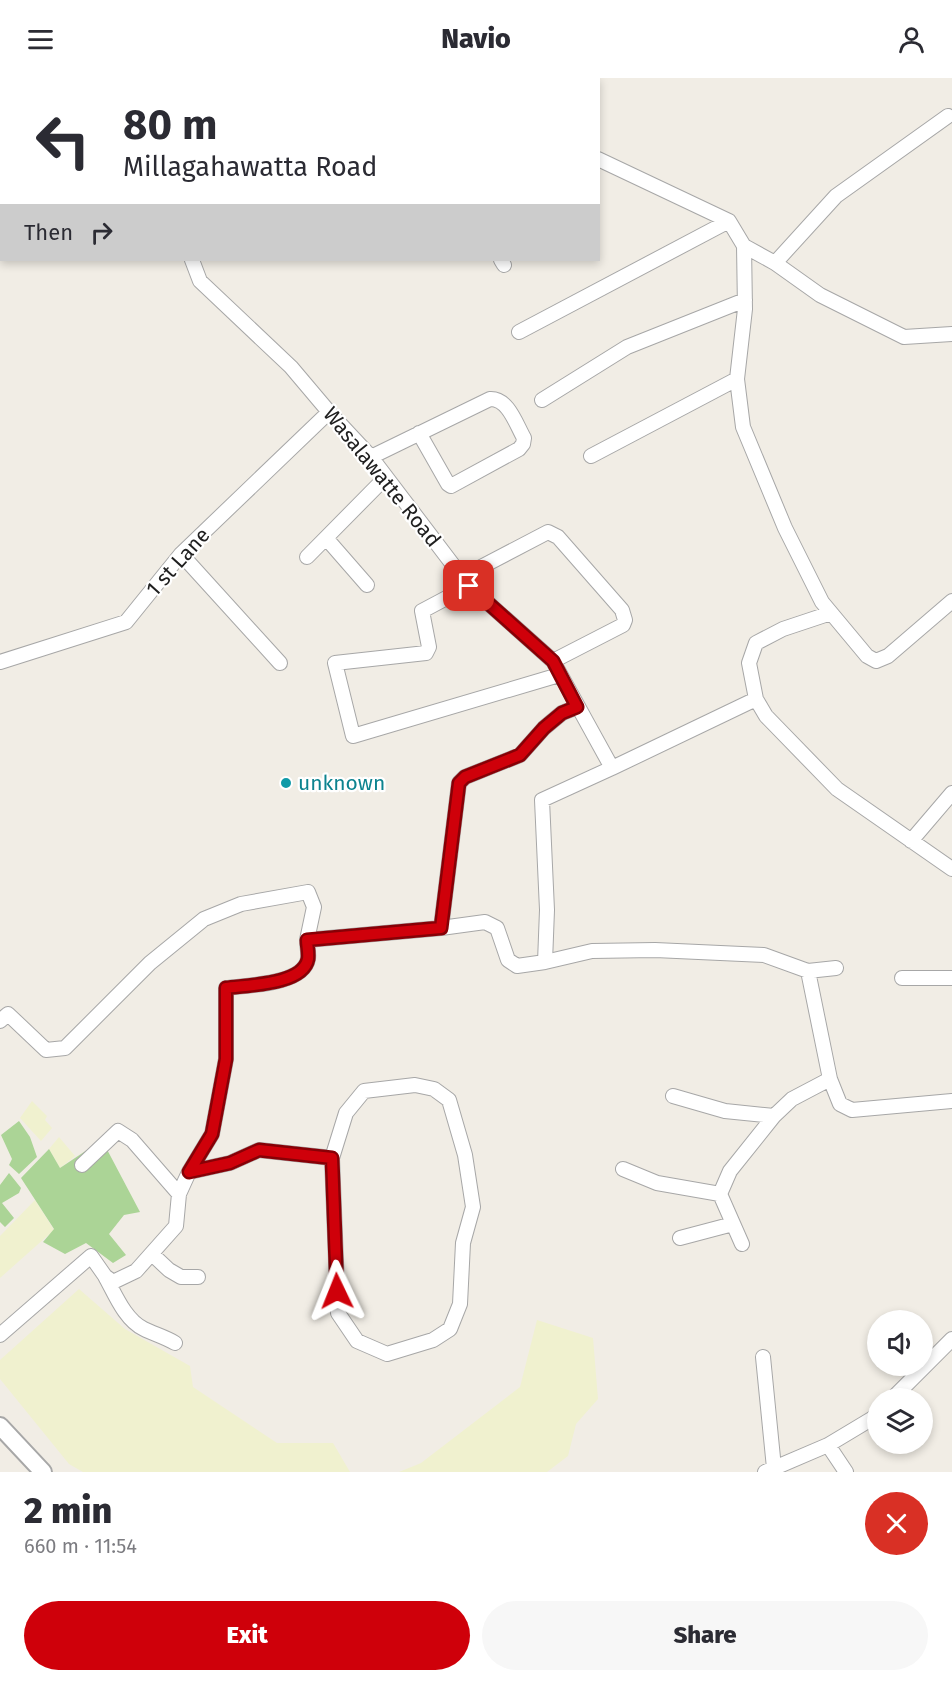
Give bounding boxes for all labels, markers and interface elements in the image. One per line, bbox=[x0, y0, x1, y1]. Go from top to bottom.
icon: menu bbox=[24, 23, 57, 56]
text: Navio bbox=[441, 23, 511, 55]
icon: person bbox=[895, 23, 928, 56]
text: 80 m bbox=[123, 100, 217, 150]
icon: left bbox=[24, 102, 102, 180]
text: Millagahawatta Road bbox=[123, 151, 377, 183]
icon: right bbox=[85, 216, 118, 249]
text: Then bbox=[24, 219, 73, 246]
street label: Wasalawatte Road bbox=[318, 402, 446, 552]
street label: 1 st Lane bbox=[141, 522, 215, 602]
pin bbox=[443, 560, 494, 611]
icon: arrive bbox=[452, 569, 485, 602]
place label: unknown bbox=[298, 770, 385, 796]
marker: unknown bbox=[279, 776, 293, 790]
position arrow bbox=[305, 1259, 369, 1323]
map controls bbox=[867, 1310, 933, 1454]
button: sound bbox=[867, 1310, 933, 1376]
button: layers bbox=[867, 1388, 933, 1454]
text: 2 min bbox=[24, 1489, 112, 1533]
button: close bbox=[865, 1492, 928, 1555]
text: 660 m · 11:54 bbox=[24, 1534, 137, 1558]
button: Exit bbox=[24, 1601, 470, 1670]
button: Share bbox=[482, 1601, 928, 1670]

